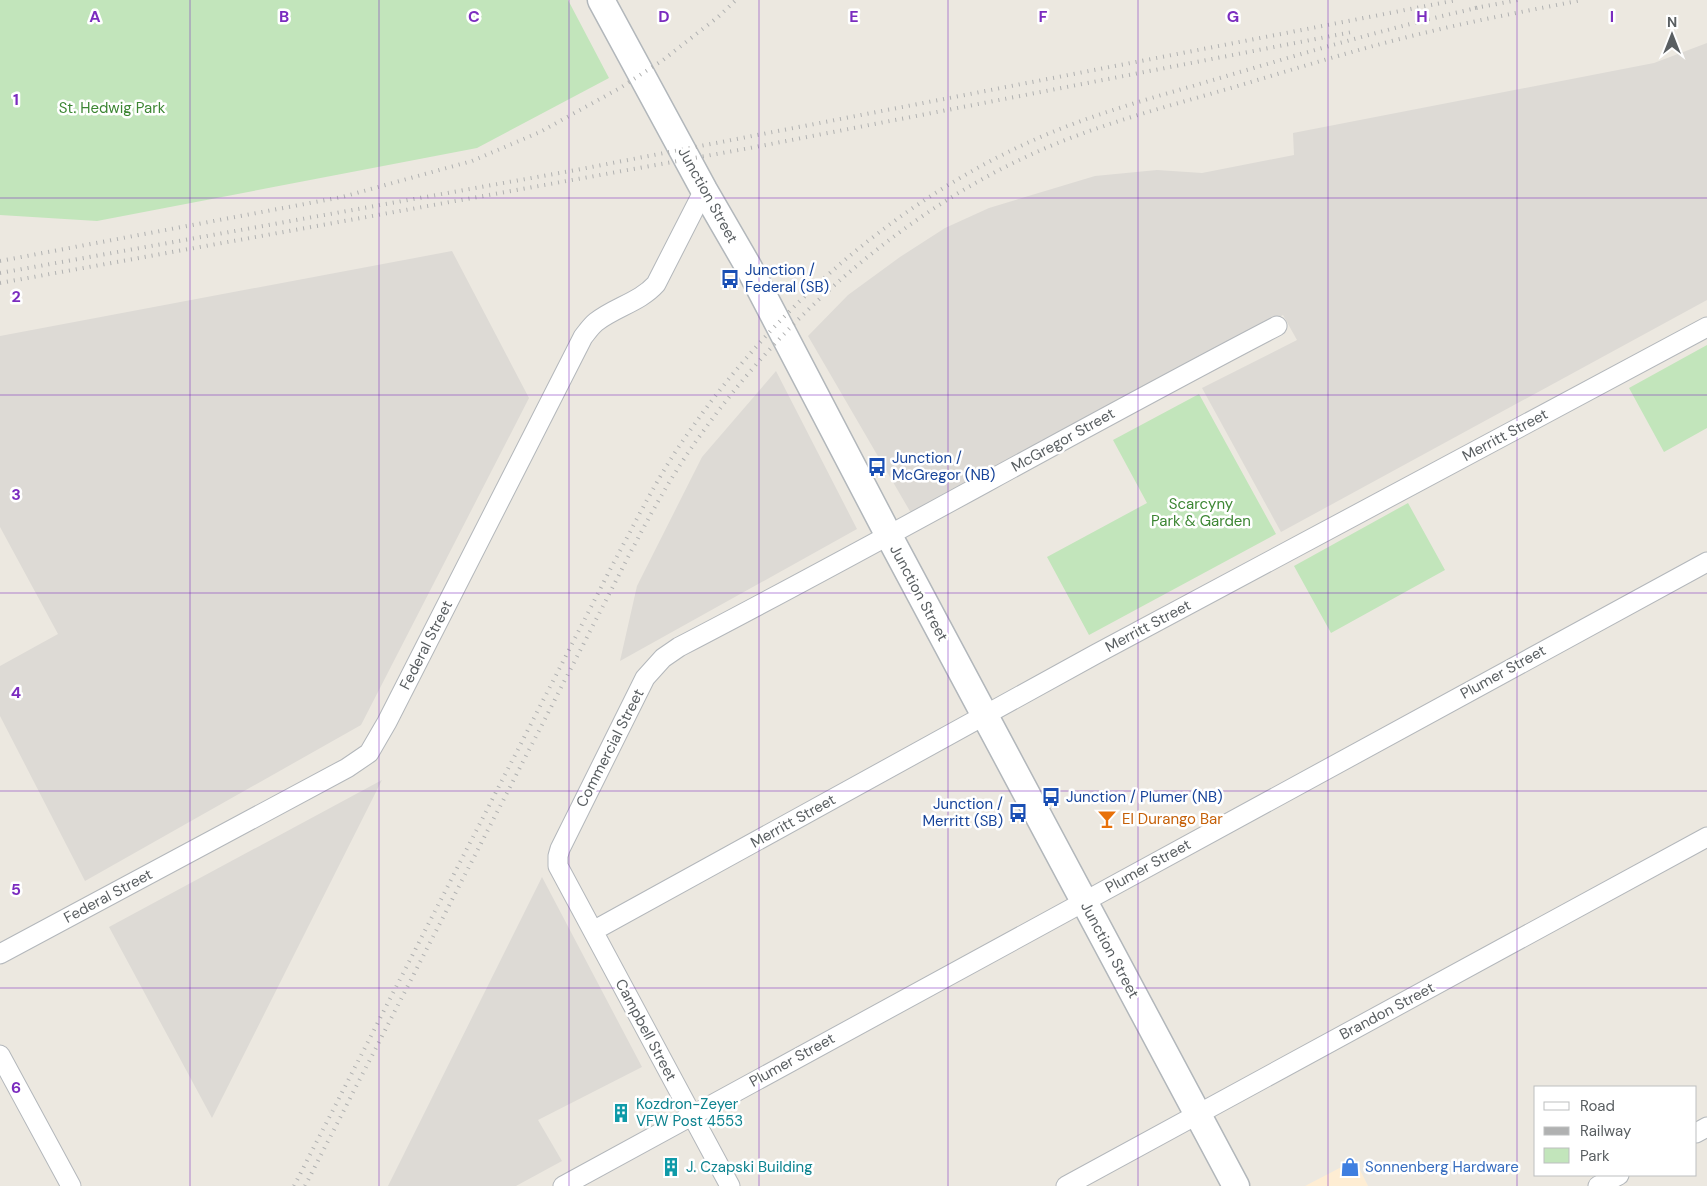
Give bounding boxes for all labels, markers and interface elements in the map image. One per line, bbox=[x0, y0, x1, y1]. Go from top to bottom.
text: A bbox=[89, 6, 101, 27]
text: B bbox=[279, 6, 289, 27]
text: C bbox=[468, 6, 480, 27]
text: D bbox=[658, 6, 670, 27]
text: E bbox=[849, 6, 859, 27]
text: F bbox=[1039, 6, 1048, 27]
text: G bbox=[1227, 6, 1239, 27]
text: H bbox=[1416, 6, 1428, 27]
text: I bbox=[1610, 6, 1614, 27]
north arrow bbox=[1647, 10, 1697, 60]
text: N bbox=[1667, 13, 1677, 31]
text: 1 bbox=[13, 89, 19, 110]
park label: St. Hedwig Park bbox=[59, 98, 166, 118]
street label: Junction Street bbox=[673, 144, 743, 247]
place label: Junction / Federal (SB) bbox=[745, 260, 829, 297]
bus stop icon: Junction / Federal (SB) bbox=[719, 268, 741, 290]
text: 2 bbox=[11, 286, 21, 307]
street label: McGregor Street bbox=[1008, 403, 1118, 477]
street label: Merritt Street bbox=[1459, 404, 1551, 466]
place label: Junction / McGregor (NB) bbox=[892, 448, 995, 485]
bus stop icon: Junction / McGregor (NB) bbox=[866, 456, 888, 478]
text: 3 bbox=[11, 484, 21, 505]
park label: Scarcyny Park & Garden bbox=[1151, 494, 1251, 531]
street label: Junction Street bbox=[885, 541, 953, 645]
street label: Merritt Street bbox=[1102, 595, 1194, 657]
street label: Federal Street bbox=[395, 597, 457, 693]
street label: Plumer Street bbox=[1457, 640, 1549, 704]
text: 4 bbox=[11, 682, 21, 703]
street label: Commercial Street bbox=[571, 685, 649, 811]
bus stop icon: Junction / Plumer (NB) bbox=[1040, 786, 1062, 808]
place label: Junction / Plumer (NB) bbox=[1066, 787, 1223, 807]
street label: Merritt Street bbox=[747, 789, 839, 853]
place label: Junction / Merritt (SB) bbox=[922, 794, 1003, 831]
bus stop icon: Junction / Merritt (SB) bbox=[1007, 802, 1029, 824]
bar icon: El Durango Bar bbox=[1096, 808, 1118, 830]
place label: El Durango Bar bbox=[1122, 809, 1223, 829]
street label: Plumer Street bbox=[1102, 834, 1194, 898]
street label: Federal Street bbox=[60, 864, 156, 928]
text: 5 bbox=[11, 879, 21, 900]
street label: Junction Street bbox=[1076, 898, 1144, 1002]
street label: Campbell Street bbox=[611, 976, 681, 1085]
street label: Brandon Street bbox=[1336, 978, 1438, 1044]
street label: Plumer Street bbox=[746, 1028, 838, 1092]
text: 6 bbox=[11, 1077, 21, 1098]
legend bbox=[1534, 1086, 1697, 1176]
place label: Kozdron-Zeyer VFW Post 4553 bbox=[636, 1094, 743, 1131]
text: Road bbox=[1580, 1096, 1615, 1116]
building icon: Kozdron-Zeyer VFW Post 4553 bbox=[610, 1102, 632, 1124]
text: Railway bbox=[1580, 1121, 1632, 1141]
text: Park bbox=[1580, 1146, 1610, 1166]
building icon: J. Czapski Building bbox=[660, 1156, 682, 1178]
shop icon: Sonnenberg Hardware bbox=[1339, 1156, 1361, 1178]
place label: J. Czapski Building bbox=[686, 1157, 813, 1177]
place label: Sonnenberg Hardware bbox=[1365, 1157, 1519, 1177]

